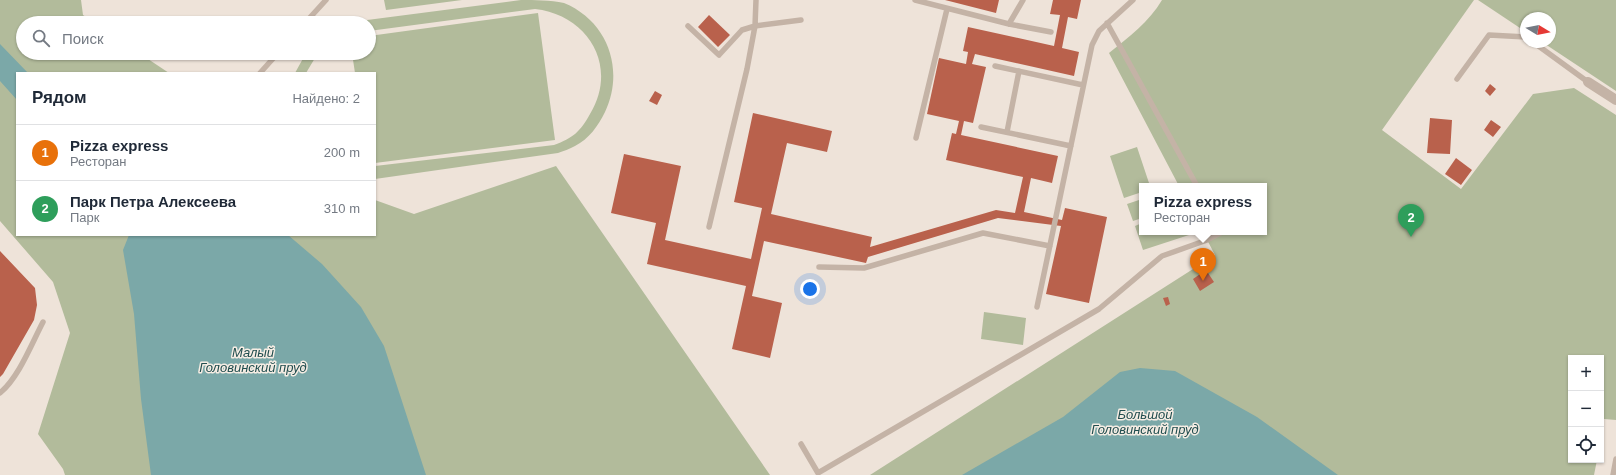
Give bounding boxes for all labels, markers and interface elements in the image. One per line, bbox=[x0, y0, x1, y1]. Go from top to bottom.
north arrow bbox=[1520, 12, 1556, 48]
search box bbox=[16, 16, 376, 60]
icon: search bbox=[30, 27, 52, 49]
text: Поиск bbox=[62, 30, 104, 47]
text: Рядом bbox=[32, 88, 87, 107]
text: Найдено: 2 bbox=[292, 91, 360, 106]
text: Pizza express bbox=[70, 137, 168, 154]
text: 1 bbox=[41, 145, 49, 160]
text: 200 m bbox=[324, 145, 360, 160]
text: Ресторан bbox=[70, 154, 127, 169]
popup bbox=[1139, 183, 1267, 235]
text: Парк Петра Алексеева bbox=[70, 193, 236, 210]
text: Pizza express bbox=[1154, 193, 1252, 210]
text: 2 bbox=[41, 201, 49, 216]
text: 310 m bbox=[324, 201, 360, 216]
pin: 2 bbox=[1398, 204, 1424, 237]
text: Парк bbox=[70, 210, 100, 225]
text: Ресторан bbox=[1154, 210, 1210, 225]
pin: 1 bbox=[1190, 248, 1216, 281]
your location bbox=[800, 279, 820, 299]
water label: Малый Головинский пруд bbox=[199, 345, 307, 375]
map controls bbox=[1568, 355, 1604, 463]
button: + bbox=[1568, 355, 1604, 391]
button: − bbox=[1568, 391, 1604, 427]
water label: Большой Головинский пруд bbox=[1091, 407, 1199, 437]
button: locate bbox=[1568, 427, 1604, 463]

